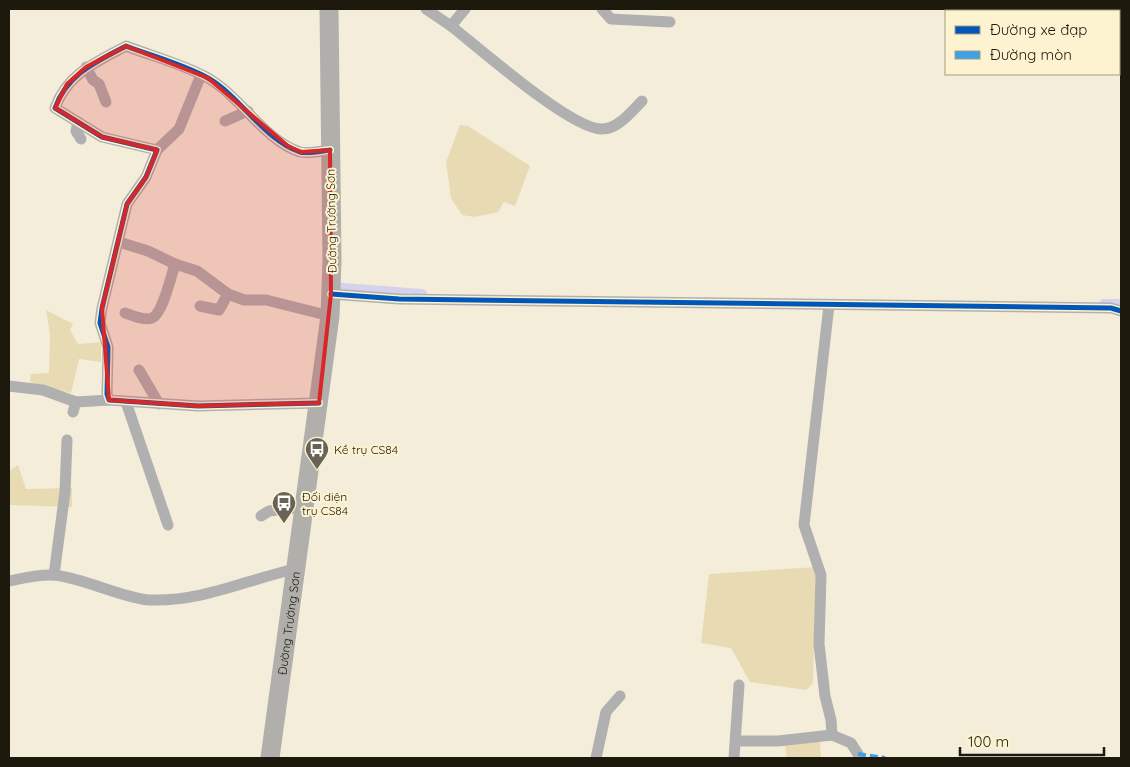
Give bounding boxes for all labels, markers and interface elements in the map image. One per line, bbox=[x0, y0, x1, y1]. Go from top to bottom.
legend bbox=[945, 10, 1120, 75]
text: Đường xe đạp bbox=[990, 20, 1087, 39]
text: Đường mòn bbox=[990, 45, 1072, 64]
street label: Đường Trường Sơn bbox=[323, 169, 339, 273]
bus stop icon: Kề trụ CS84 bbox=[304, 436, 330, 470]
place label: Kề trụ CS84 bbox=[334, 442, 398, 457]
place label: Đối diện trụ CS84 bbox=[302, 489, 348, 518]
bus stop icon: Đối diện trụ CS84 bbox=[271, 490, 297, 524]
street label: Đường Trường Sơn bbox=[274, 571, 303, 676]
scale bar bbox=[960, 724, 1104, 756]
text: 100 m bbox=[968, 732, 1009, 751]

